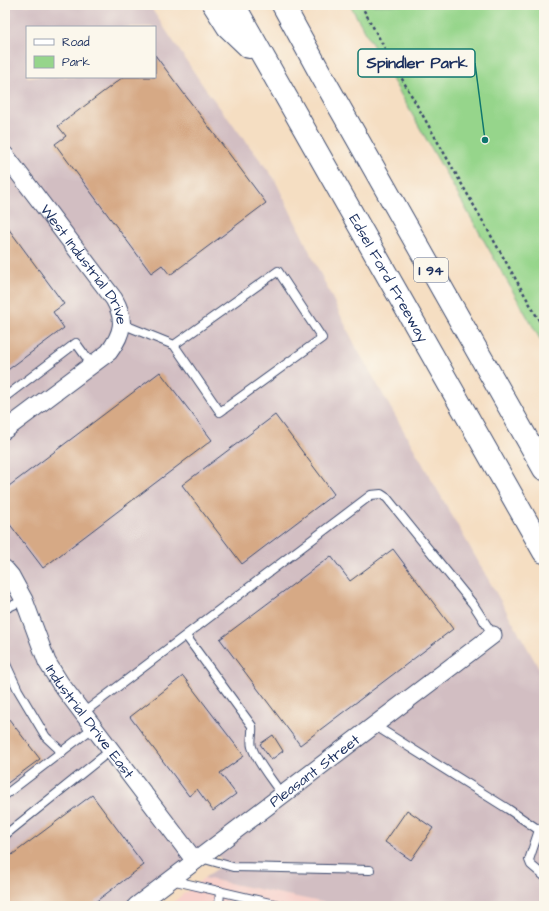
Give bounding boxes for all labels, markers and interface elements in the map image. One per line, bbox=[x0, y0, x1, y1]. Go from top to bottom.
legend bbox=[26, 26, 156, 78]
text: Road bbox=[62, 34, 90, 51]
callout: Spindler Park bbox=[358, 49, 475, 77]
text: Spindler Park bbox=[365, 52, 468, 74]
text: Park bbox=[62, 54, 90, 71]
street label: West Industrial Drive bbox=[35, 200, 132, 325]
street label: Edsel Ford Freeway bbox=[344, 210, 433, 347]
road number: I 94 bbox=[414, 258, 448, 282]
street label: Industrial Drive East bbox=[40, 661, 139, 783]
street label: Pleasant Street bbox=[265, 730, 364, 812]

